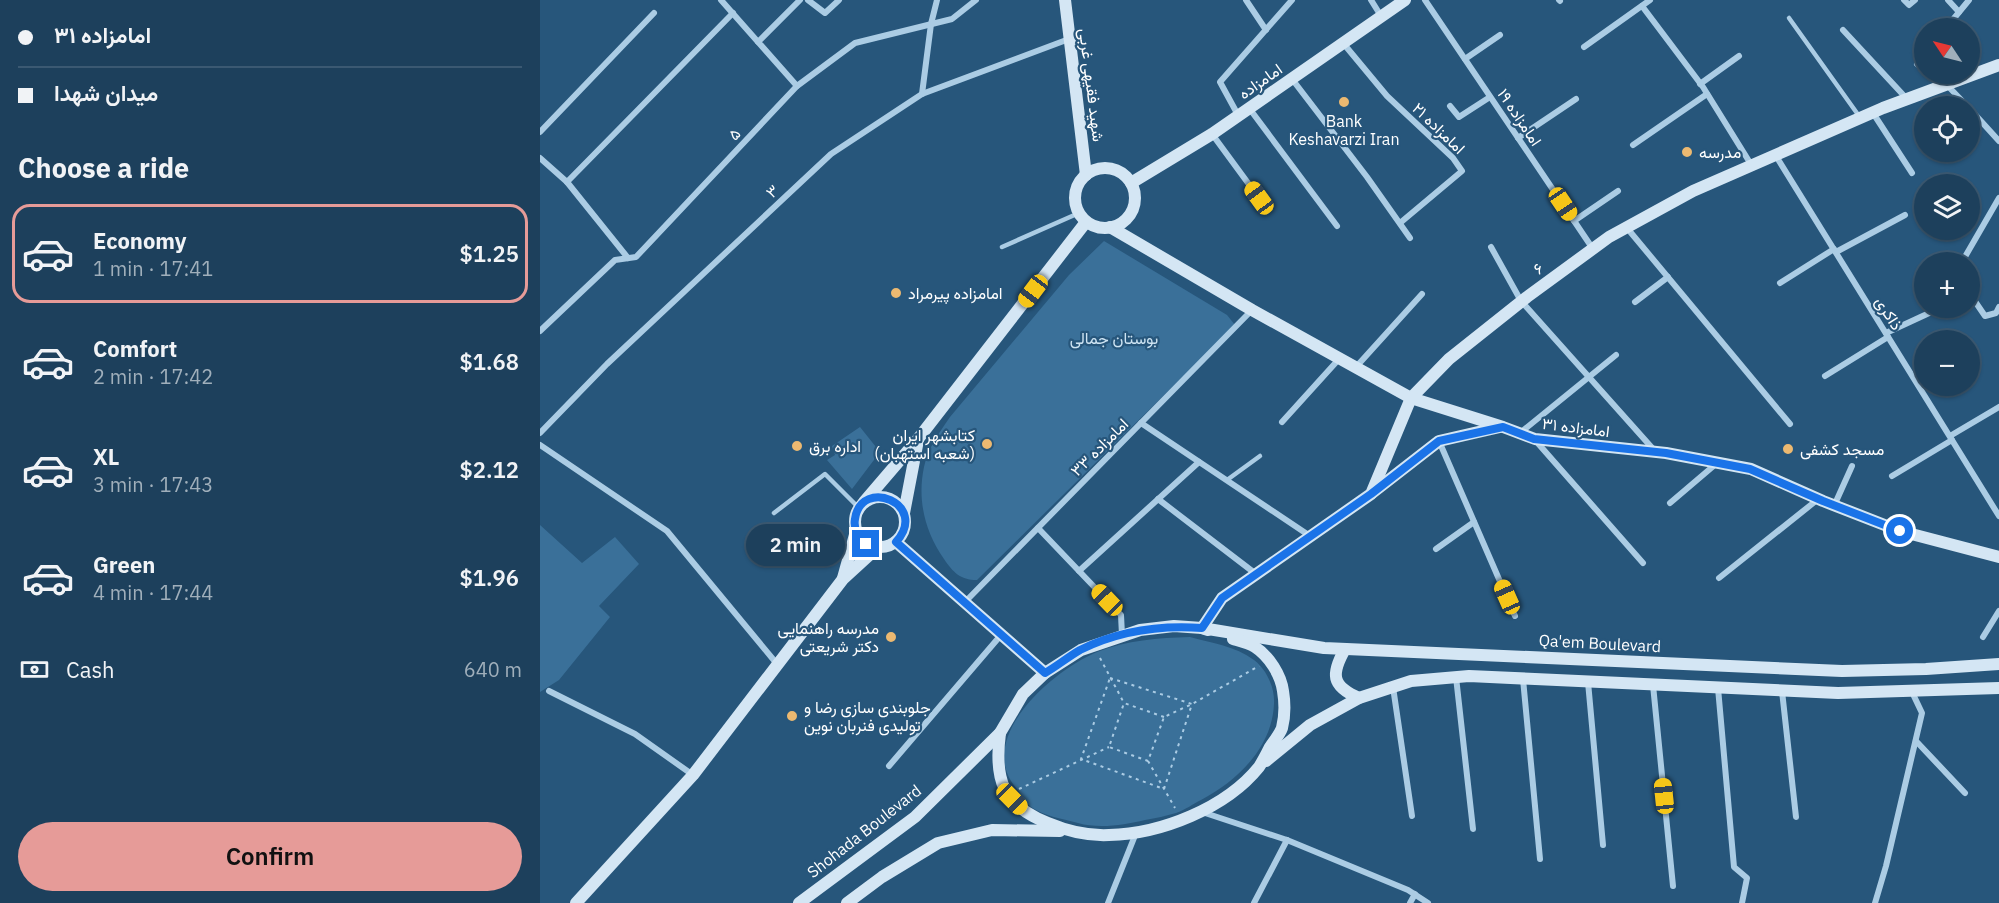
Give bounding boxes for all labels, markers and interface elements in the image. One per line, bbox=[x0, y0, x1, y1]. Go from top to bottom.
north arrow bbox=[1914, 18, 1980, 84]
map controls bbox=[1914, 18, 1980, 396]
text: امامزاده ۳۱ bbox=[54, 20, 151, 49]
street label: شهید فقیهی غربی bbox=[1074, 27, 1109, 143]
street label: امامزاده bbox=[1234, 59, 1286, 104]
text: ميدان شهدا bbox=[54, 78, 158, 107]
street label: امامزاده ۱۹ bbox=[1493, 84, 1546, 150]
marker: Bank Keshavarzi Iran bbox=[1337, 95, 1351, 109]
button: locate bbox=[1914, 96, 1980, 162]
street label: امامزاده ۲۱ bbox=[1408, 98, 1470, 159]
place label: Bank Keshavarzi Iran bbox=[1288, 111, 1400, 149]
street label: ۵ bbox=[723, 124, 745, 144]
place label: مدرسه bbox=[1699, 142, 1741, 163]
marker: مدرسه bbox=[1680, 145, 1694, 159]
text: Choose a ride bbox=[18, 150, 189, 185]
button: layers bbox=[1914, 174, 1980, 240]
car bbox=[1241, 178, 1277, 218]
street label: ۳ bbox=[761, 180, 783, 202]
car bbox=[1545, 184, 1581, 224]
text: Economy bbox=[93, 226, 187, 255]
icon: car bbox=[21, 227, 75, 281]
text: $1.25 bbox=[460, 239, 519, 268]
button: + bbox=[1914, 252, 1980, 318]
text: 1 min · 17:41 bbox=[93, 255, 213, 282]
street label: ۶ bbox=[1529, 257, 1547, 278]
car bbox=[1015, 271, 1051, 311]
place label: امامزاده پیرمراد bbox=[908, 283, 1002, 305]
marker: امامزاده پیرمراد bbox=[889, 286, 903, 300]
street label: ذاکری bbox=[1870, 292, 1907, 334]
park label: بوستان جمالی bbox=[1070, 328, 1158, 349]
button: − bbox=[1914, 330, 1980, 396]
text: Comfort bbox=[93, 334, 177, 363]
icon: car bbox=[21, 335, 75, 389]
text: $1.68 bbox=[460, 347, 519, 376]
text: 2 min · 17:42 bbox=[93, 363, 213, 390]
street label: امامزاده ۳۱ bbox=[1541, 413, 1611, 442]
street label: امامزاده ۳۳ bbox=[1066, 414, 1133, 481]
place label: کتابشهر ایران (شعبه استهبان) bbox=[874, 425, 975, 464]
place label: اداره برق bbox=[809, 436, 861, 457]
marker: کتابشهر ایران (شعبه استهبان) bbox=[980, 437, 994, 451]
marker: اداره برق bbox=[790, 439, 804, 453]
place label: مسجد کشفی bbox=[1800, 439, 1884, 460]
text: XL bbox=[93, 442, 119, 471]
marker: مسجد کشفی bbox=[1781, 442, 1795, 456]
icon: car bbox=[21, 443, 75, 497]
text: $2.12 bbox=[460, 455, 519, 484]
text: 3 min · 17:43 bbox=[93, 471, 213, 498]
route start bbox=[1886, 517, 1913, 544]
callout: 2 min bbox=[746, 523, 845, 565]
route end bbox=[852, 530, 879, 557]
text: 2 min bbox=[770, 531, 821, 558]
text: Green bbox=[93, 550, 155, 579]
icon: car bbox=[21, 551, 75, 605]
text: $1.96 bbox=[460, 563, 519, 592]
car bbox=[1491, 577, 1523, 617]
text: 4 min · 17:44 bbox=[93, 579, 213, 606]
car bbox=[1088, 581, 1126, 619]
place label: مدرسه راهنمایی دکتر شریعتی bbox=[778, 618, 879, 657]
marker: مدرسه راهنمایی دکتر شریعتی bbox=[884, 630, 898, 644]
street label: Qa'em Boulevard bbox=[1538, 630, 1662, 656]
icon: cash bbox=[18, 653, 51, 686]
text: Cash bbox=[66, 655, 115, 684]
text: 640 m bbox=[464, 656, 522, 683]
place label: جلوبندی سازی رضا و تولیدی فنربان نوین bbox=[804, 697, 931, 736]
marker: جلوبندی سازی رضا و تولیدی فنربان نوین bbox=[785, 709, 799, 723]
car bbox=[1653, 777, 1675, 815]
street label: Shohada Boulevard bbox=[803, 780, 925, 882]
car bbox=[993, 780, 1031, 818]
button: Confirm bbox=[18, 822, 522, 891]

